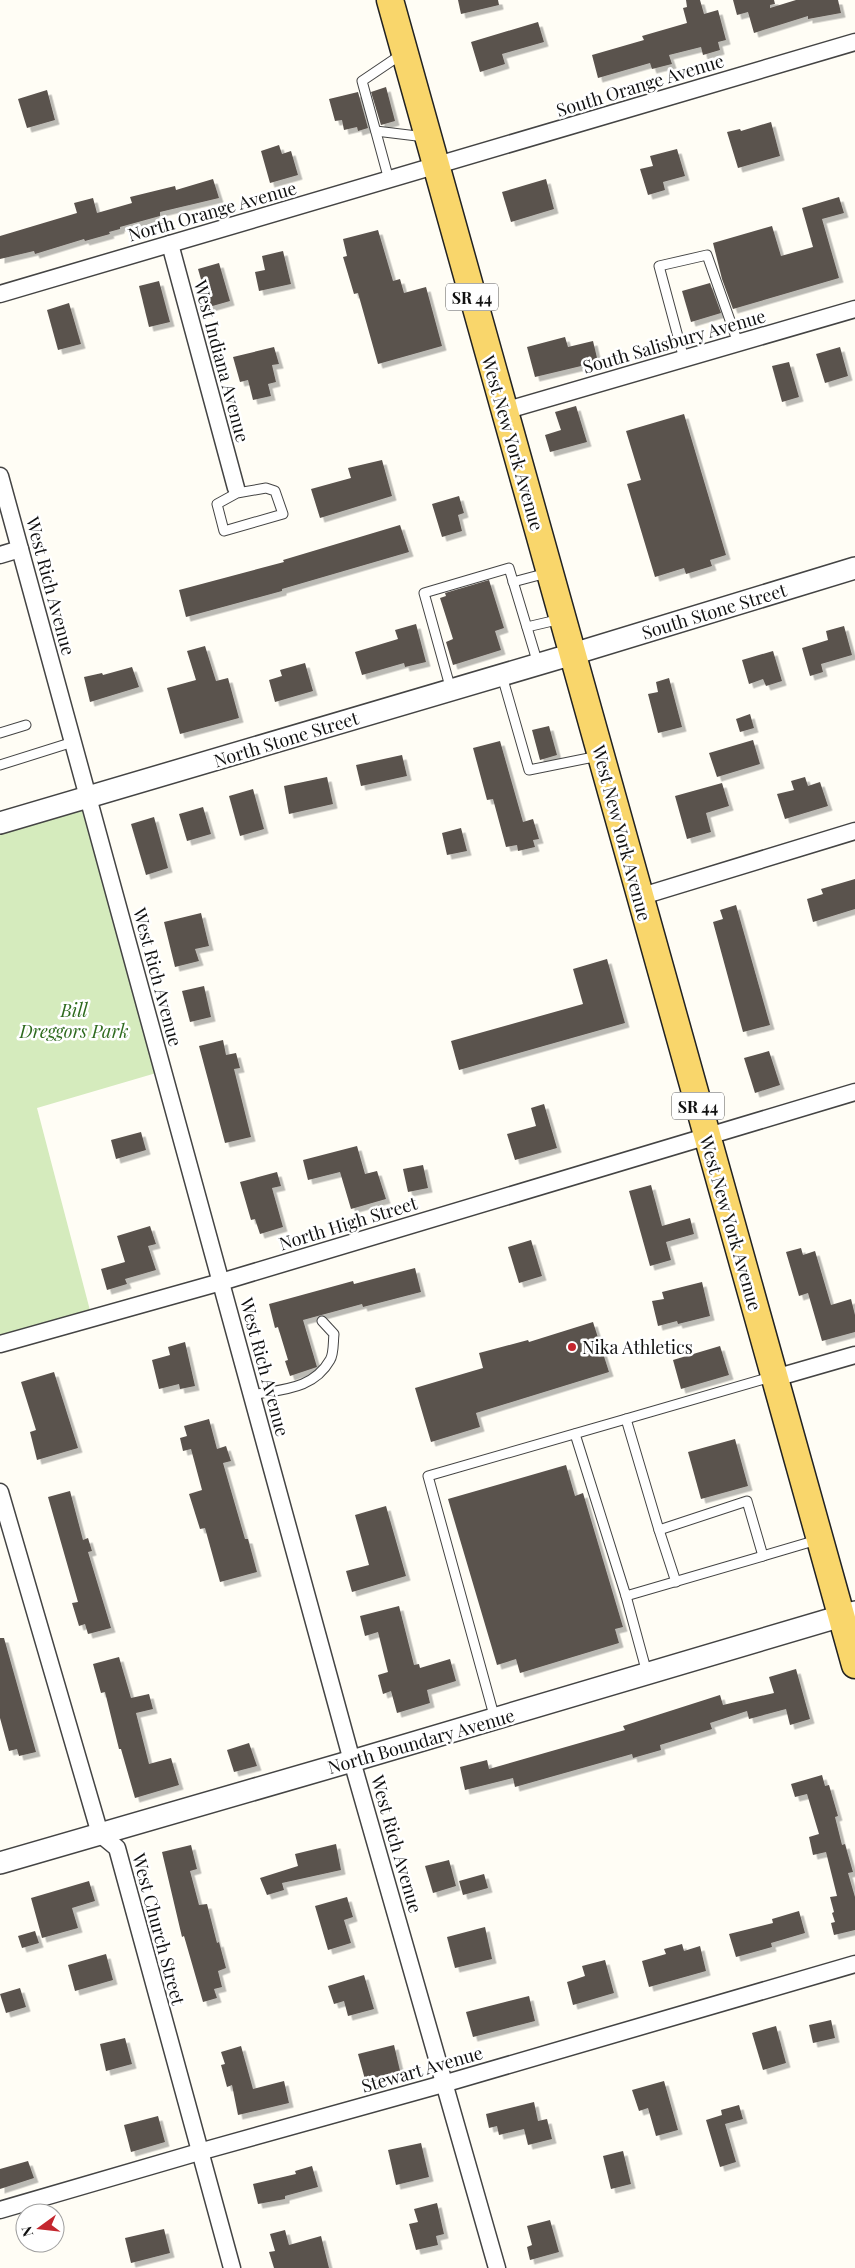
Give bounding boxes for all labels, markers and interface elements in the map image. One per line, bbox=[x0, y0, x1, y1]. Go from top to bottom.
street label: South Orange Avenue bbox=[553, 48, 727, 122]
street label: North Orange Avenue bbox=[125, 175, 299, 247]
street label: West Indiana Avenue bbox=[189, 276, 255, 445]
road number: SR 44 bbox=[446, 284, 498, 310]
street label: South Salisbury Avenue bbox=[580, 303, 768, 379]
street label: West New York Avenue bbox=[476, 352, 550, 533]
street label: West Rich Avenue bbox=[21, 513, 81, 658]
street label: South Stone Street bbox=[639, 577, 790, 644]
street label: North Stone Street bbox=[211, 705, 362, 772]
street label: West New York Avenue bbox=[587, 741, 657, 924]
street label: West Rich Avenue bbox=[128, 904, 188, 1049]
park label: Bill Dreggors Park bbox=[19, 998, 128, 1043]
road number: SR 44 bbox=[672, 1092, 724, 1120]
street label: West New York Avenue bbox=[694, 1132, 768, 1313]
street label: North High Street bbox=[276, 1190, 421, 1255]
street label: West Rich Avenue bbox=[235, 1294, 295, 1439]
place label: Nika Athletics bbox=[582, 1335, 693, 1359]
marker: Nika Athletics bbox=[566, 1341, 578, 1353]
street label: North Boundary Avenue bbox=[325, 1703, 517, 1779]
street label: West Rich Avenue bbox=[366, 1771, 428, 1916]
street label: West Church Street bbox=[127, 1850, 191, 2008]
street label: Stewart Avenue bbox=[359, 2040, 485, 2098]
north arrow bbox=[15, 2203, 65, 2253]
text: N bbox=[16, 2224, 37, 2239]

